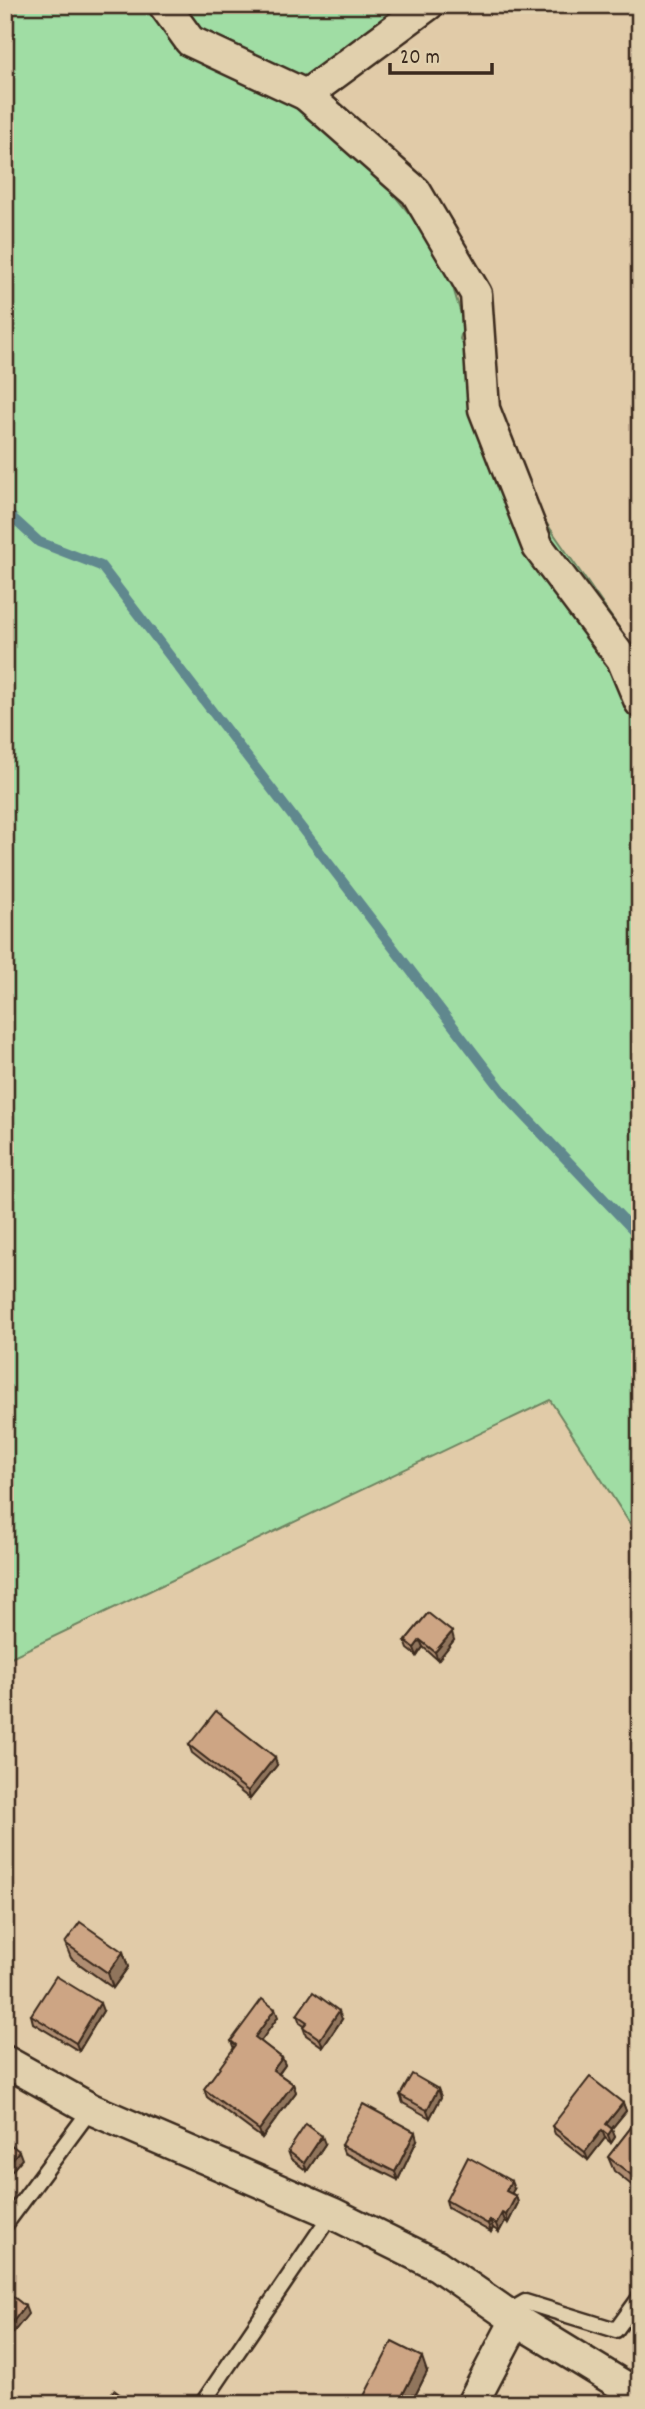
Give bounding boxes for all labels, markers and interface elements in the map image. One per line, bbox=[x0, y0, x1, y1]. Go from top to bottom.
scale bar bbox=[390, 32, 491, 76]
text: 20 m bbox=[400, 44, 440, 74]

